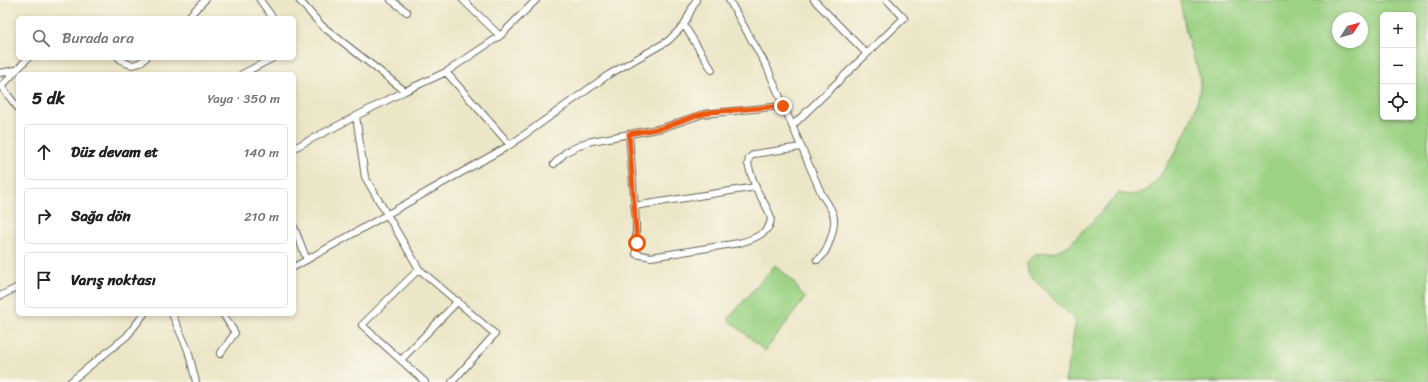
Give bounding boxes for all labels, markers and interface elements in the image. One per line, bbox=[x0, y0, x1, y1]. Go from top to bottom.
north arrow bbox=[1332, 12, 1368, 48]
map controls bbox=[1380, 12, 1416, 120]
button: + bbox=[1380, 12, 1416, 48]
search box bbox=[16, 16, 296, 60]
text: Burada ara bbox=[62, 25, 134, 51]
icon: search bbox=[30, 27, 52, 49]
button: − bbox=[1380, 48, 1416, 84]
text: 5 dk bbox=[32, 83, 65, 113]
button: locate bbox=[1380, 84, 1416, 120]
text: Yaya · 350 m bbox=[208, 87, 280, 110]
route end bbox=[774, 97, 792, 115]
text: Düz devam et bbox=[71, 139, 158, 165]
icon: ahead bbox=[33, 141, 55, 163]
text: 140 m bbox=[244, 141, 279, 164]
text: Sağa dön bbox=[71, 203, 131, 229]
icon: right bbox=[33, 205, 55, 227]
text: 210 m bbox=[244, 205, 279, 228]
route start bbox=[628, 234, 646, 252]
text: Varış noktası bbox=[71, 267, 156, 293]
icon: arrive bbox=[33, 269, 55, 291]

